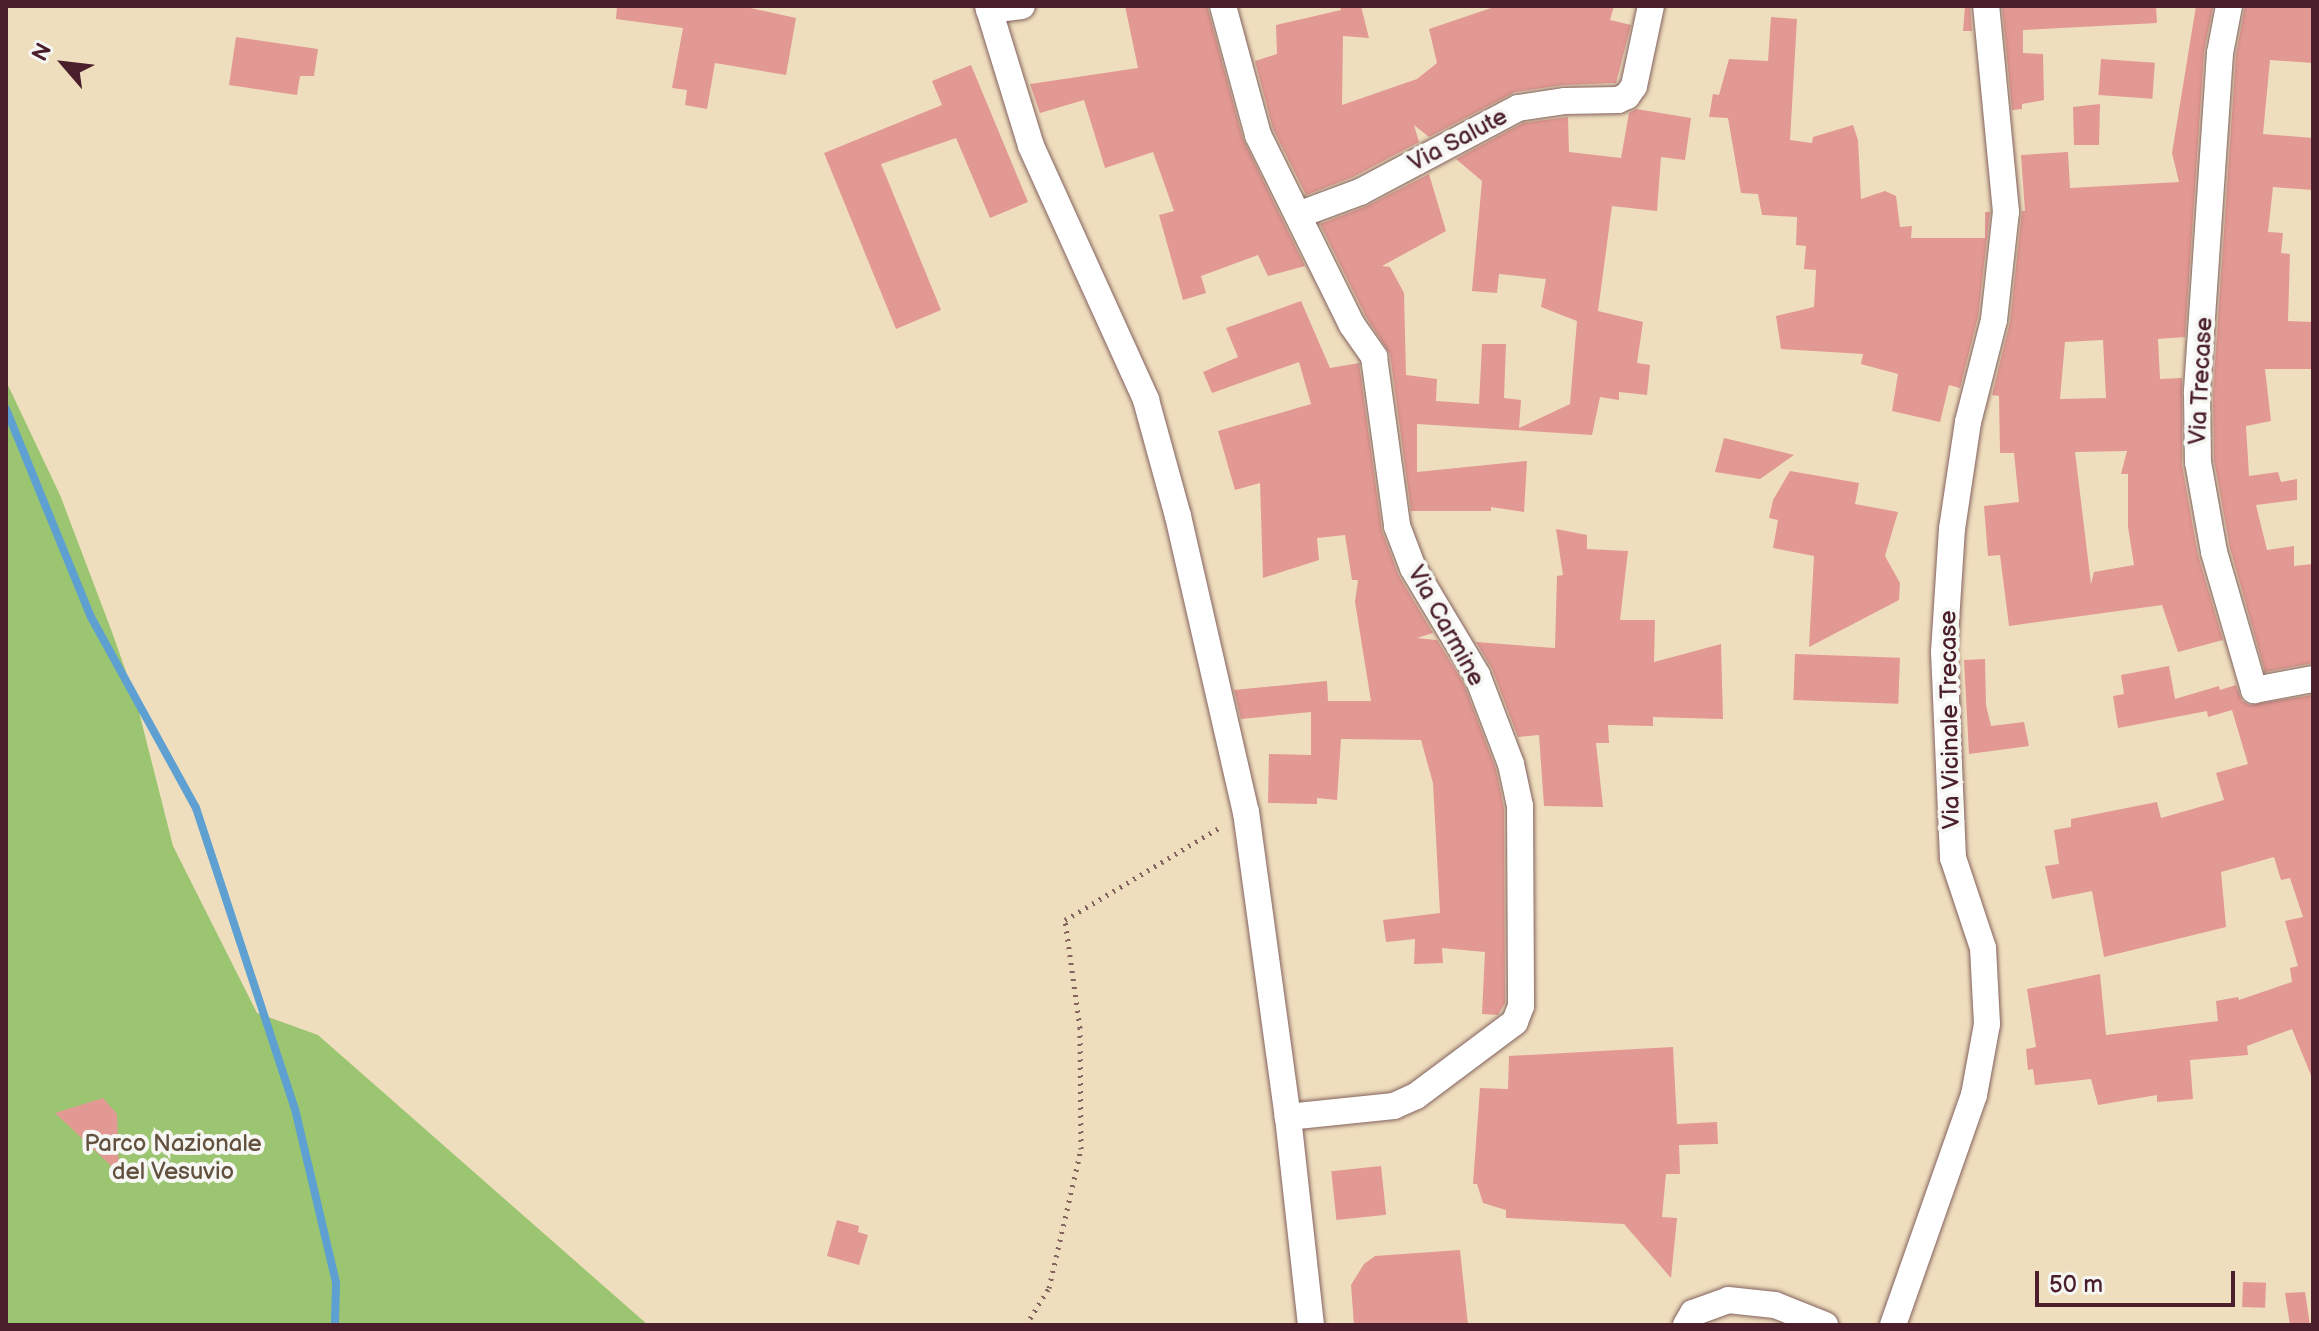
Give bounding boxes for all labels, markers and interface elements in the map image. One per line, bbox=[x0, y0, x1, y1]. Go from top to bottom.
north arrow bbox=[24, 24, 104, 104]
text: N bbox=[27, 39, 58, 66]
street label: Via Salute bbox=[1403, 102, 1513, 178]
street label: Via Trecase bbox=[2183, 316, 2219, 446]
street label: Via Carmine bbox=[1401, 561, 1491, 691]
street label: Via Vicinale Trecase bbox=[1934, 610, 1966, 830]
park label: Parco Nazionale del Vesuvio bbox=[84, 1130, 262, 1186]
scale bar bbox=[2039, 1255, 2239, 1305]
text: 50 m bbox=[2049, 1270, 2103, 1299]

